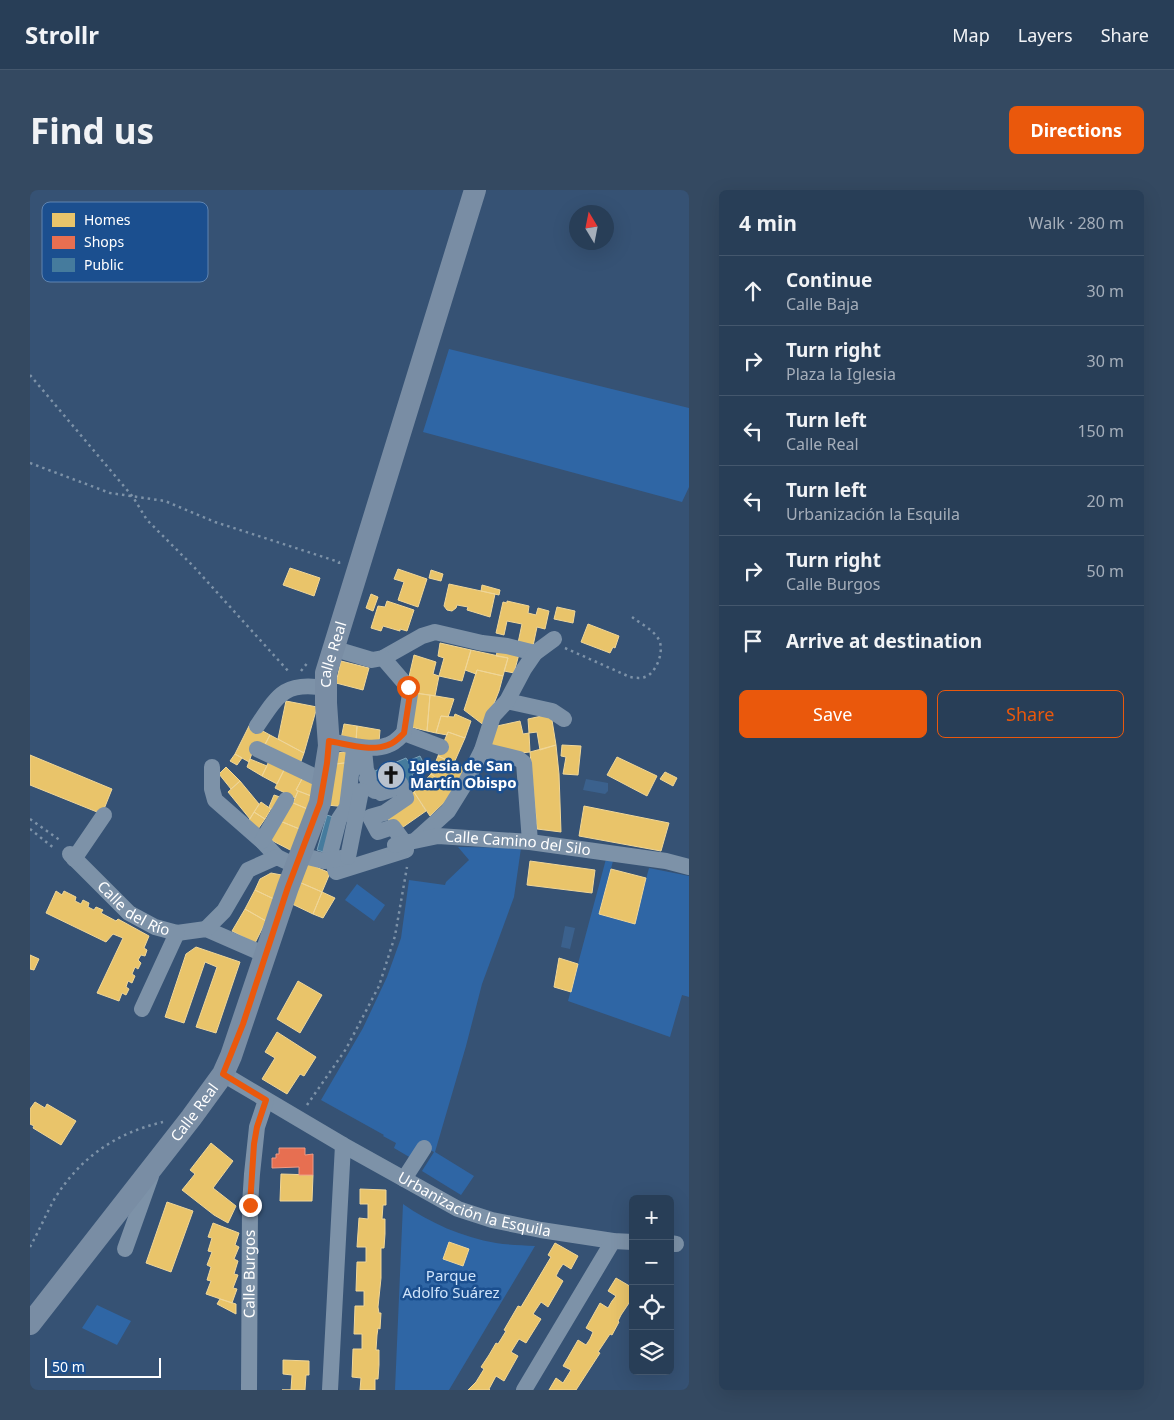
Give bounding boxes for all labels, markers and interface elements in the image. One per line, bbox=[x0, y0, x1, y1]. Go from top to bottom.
text: Strollr bbox=[25, 18, 99, 51]
text: Map bbox=[952, 23, 990, 47]
text: Layers bbox=[1018, 23, 1073, 47]
text: Share bbox=[1101, 23, 1149, 47]
button: Directions bbox=[1009, 106, 1144, 154]
text: Find us bbox=[30, 107, 154, 154]
legend bbox=[42, 202, 208, 282]
north arrow bbox=[569, 205, 614, 250]
text: 4 min bbox=[739, 209, 797, 237]
text: Homes bbox=[84, 210, 131, 229]
text: Walk · 280 m bbox=[1029, 212, 1124, 234]
text: Shops bbox=[84, 232, 124, 251]
text: Public bbox=[84, 255, 124, 274]
text: Continue bbox=[786, 267, 872, 293]
icon: ahead bbox=[739, 277, 767, 305]
text: 30 m bbox=[1087, 280, 1124, 302]
text: Calle Baja bbox=[786, 293, 859, 315]
text: Turn right bbox=[786, 337, 881, 363]
icon: right bbox=[739, 347, 767, 375]
text: 30 m bbox=[1087, 350, 1124, 372]
text: Plaza la Iglesia bbox=[786, 363, 896, 385]
text: Turn left bbox=[786, 407, 867, 433]
icon: left bbox=[739, 417, 767, 445]
text: 150 m bbox=[1077, 420, 1124, 442]
text: Calle Real bbox=[786, 433, 859, 455]
text: Turn left bbox=[786, 477, 867, 503]
icon: left bbox=[739, 487, 767, 515]
text: 20 m bbox=[1087, 490, 1124, 512]
text: Urbanización la Esquila bbox=[786, 503, 960, 525]
text: Turn right bbox=[786, 547, 881, 573]
icon: right bbox=[739, 557, 767, 585]
text: 50 m bbox=[1087, 560, 1124, 582]
text: Calle Burgos bbox=[786, 573, 880, 595]
street label: Calle Real bbox=[315, 619, 350, 688]
icon: arrive bbox=[739, 627, 767, 655]
text: Arrive at destination bbox=[786, 628, 982, 654]
route start bbox=[397, 676, 420, 699]
button: Save bbox=[739, 690, 927, 738]
button: Share bbox=[937, 690, 1124, 738]
place label: Iglesia de San Martín Obispo bbox=[410, 755, 517, 792]
church icon: Iglesia de San Martín Obispo bbox=[376, 760, 406, 790]
street label: Calle Camino del Silo bbox=[444, 825, 592, 859]
street label: Calle del Río bbox=[93, 876, 172, 940]
street label: Calle Real bbox=[165, 1079, 222, 1145]
street label: Urbanización la Esquila bbox=[395, 1166, 552, 1240]
route end bbox=[239, 1194, 262, 1217]
map controls bbox=[629, 1195, 674, 1375]
button: + bbox=[629, 1195, 674, 1240]
street label: Calle Burgos bbox=[238, 1230, 259, 1318]
button: − bbox=[629, 1240, 674, 1285]
park label: Parque Adolfo Suárez bbox=[402, 1265, 500, 1302]
button: locate bbox=[629, 1285, 674, 1330]
button: layers bbox=[629, 1330, 674, 1375]
scale bar bbox=[45, 1355, 161, 1378]
text: 50 m bbox=[52, 1357, 85, 1376]

